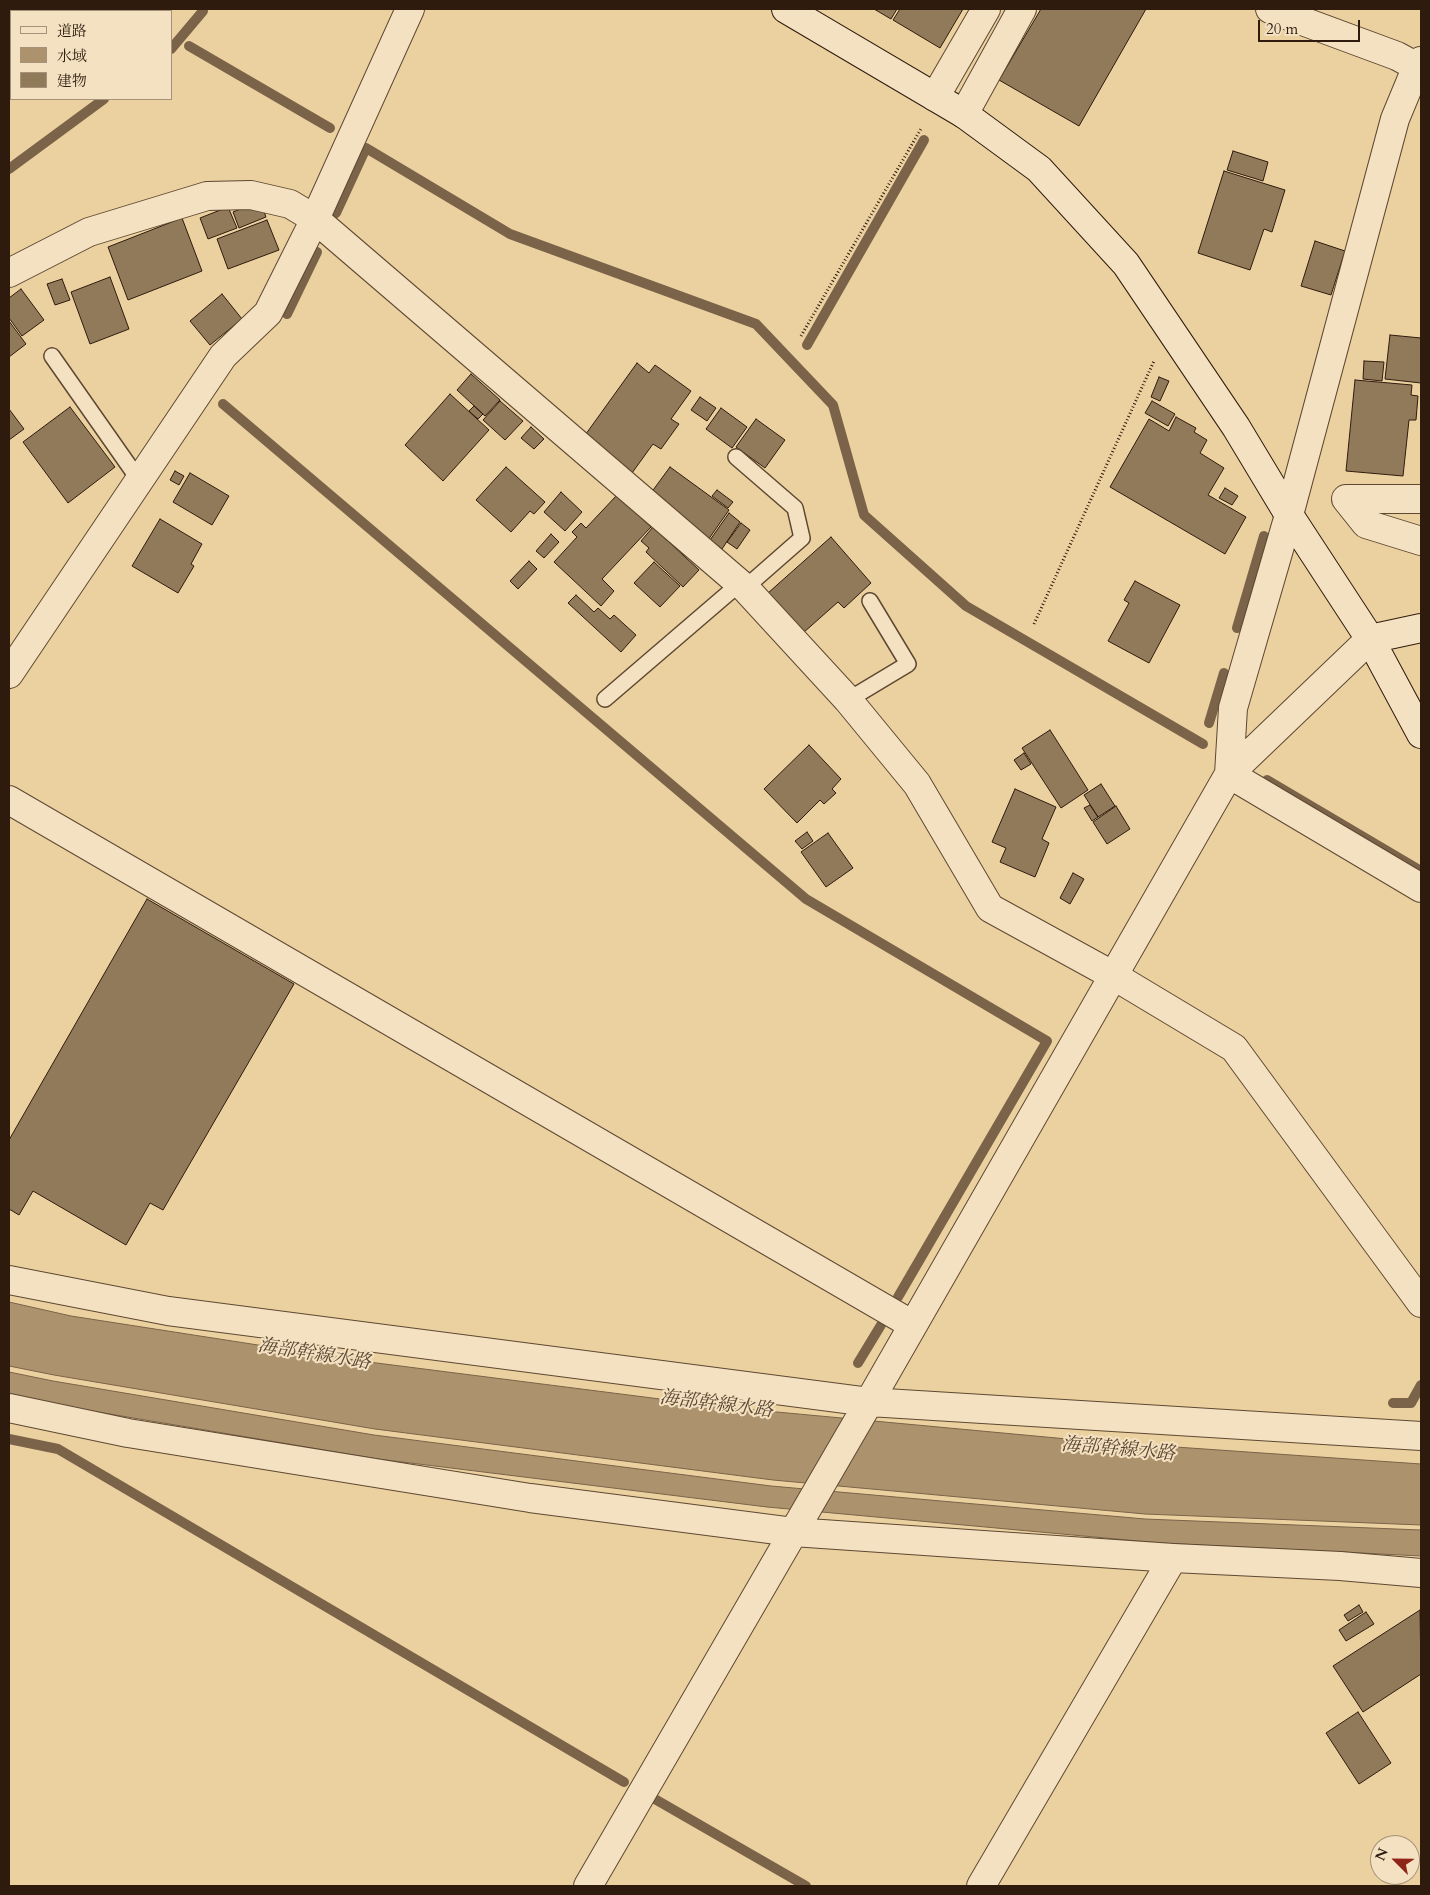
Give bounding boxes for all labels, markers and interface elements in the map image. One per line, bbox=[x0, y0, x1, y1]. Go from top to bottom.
legend bbox=[10, 10, 172, 100]
scale bar bbox=[1260, 10, 1362, 42]
text: 20 m bbox=[1266, 19, 1298, 39]
text: 道路 bbox=[57, 21, 87, 41]
text: 水域 bbox=[57, 46, 87, 66]
text: 建物 bbox=[57, 71, 87, 91]
water label: 海部幹線水路 bbox=[256, 1335, 372, 1375]
water label: 海部幹線水路 bbox=[658, 1387, 774, 1423]
water label: 海部幹線水路 bbox=[1060, 1434, 1176, 1466]
north arrow bbox=[1370, 1835, 1420, 1885]
text: N bbox=[1371, 1845, 1393, 1864]

